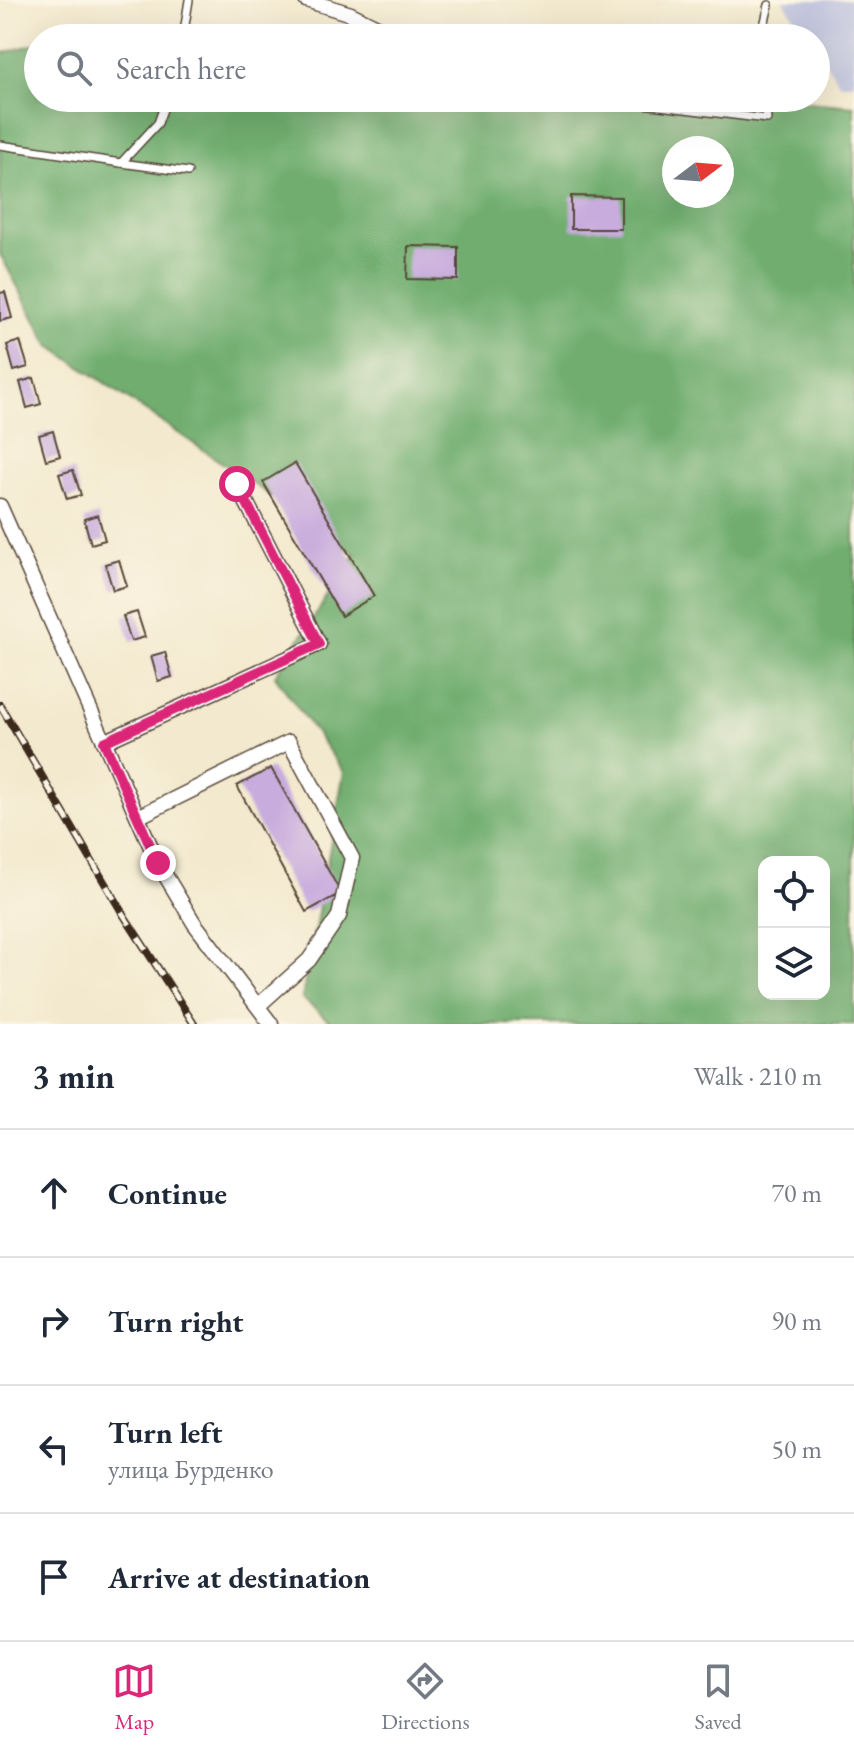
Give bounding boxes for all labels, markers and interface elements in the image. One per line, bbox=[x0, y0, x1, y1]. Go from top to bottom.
search box bbox=[24, 24, 830, 112]
icon: search bbox=[52, 46, 96, 90]
text: Search here bbox=[116, 49, 246, 88]
north arrow bbox=[662, 136, 734, 208]
route start bbox=[219, 466, 255, 502]
route end bbox=[140, 845, 176, 881]
map controls bbox=[758, 856, 830, 1000]
button: locate bbox=[758, 856, 830, 928]
button: layers bbox=[758, 928, 830, 1000]
text: 3 min bbox=[32, 1054, 115, 1098]
text: Walk · 210 m bbox=[694, 1059, 822, 1093]
icon: ahead bbox=[32, 1171, 76, 1215]
text: Continue bbox=[108, 1174, 227, 1213]
text: 70 m bbox=[772, 1176, 822, 1210]
icon: right bbox=[32, 1299, 76, 1343]
text: Turn right bbox=[108, 1302, 244, 1341]
text: 90 m bbox=[772, 1304, 822, 1338]
text: Turn left bbox=[108, 1413, 222, 1452]
icon: left bbox=[32, 1427, 76, 1471]
text: 50 m bbox=[772, 1432, 822, 1466]
text: улица Бурденко bbox=[108, 1452, 274, 1486]
icon: arrive bbox=[32, 1555, 76, 1599]
text: Arrive at destination bbox=[108, 1558, 370, 1597]
tab: Map bbox=[112, 1659, 156, 1736]
tab: Directions bbox=[381, 1659, 470, 1736]
tab: Saved bbox=[694, 1659, 742, 1736]

